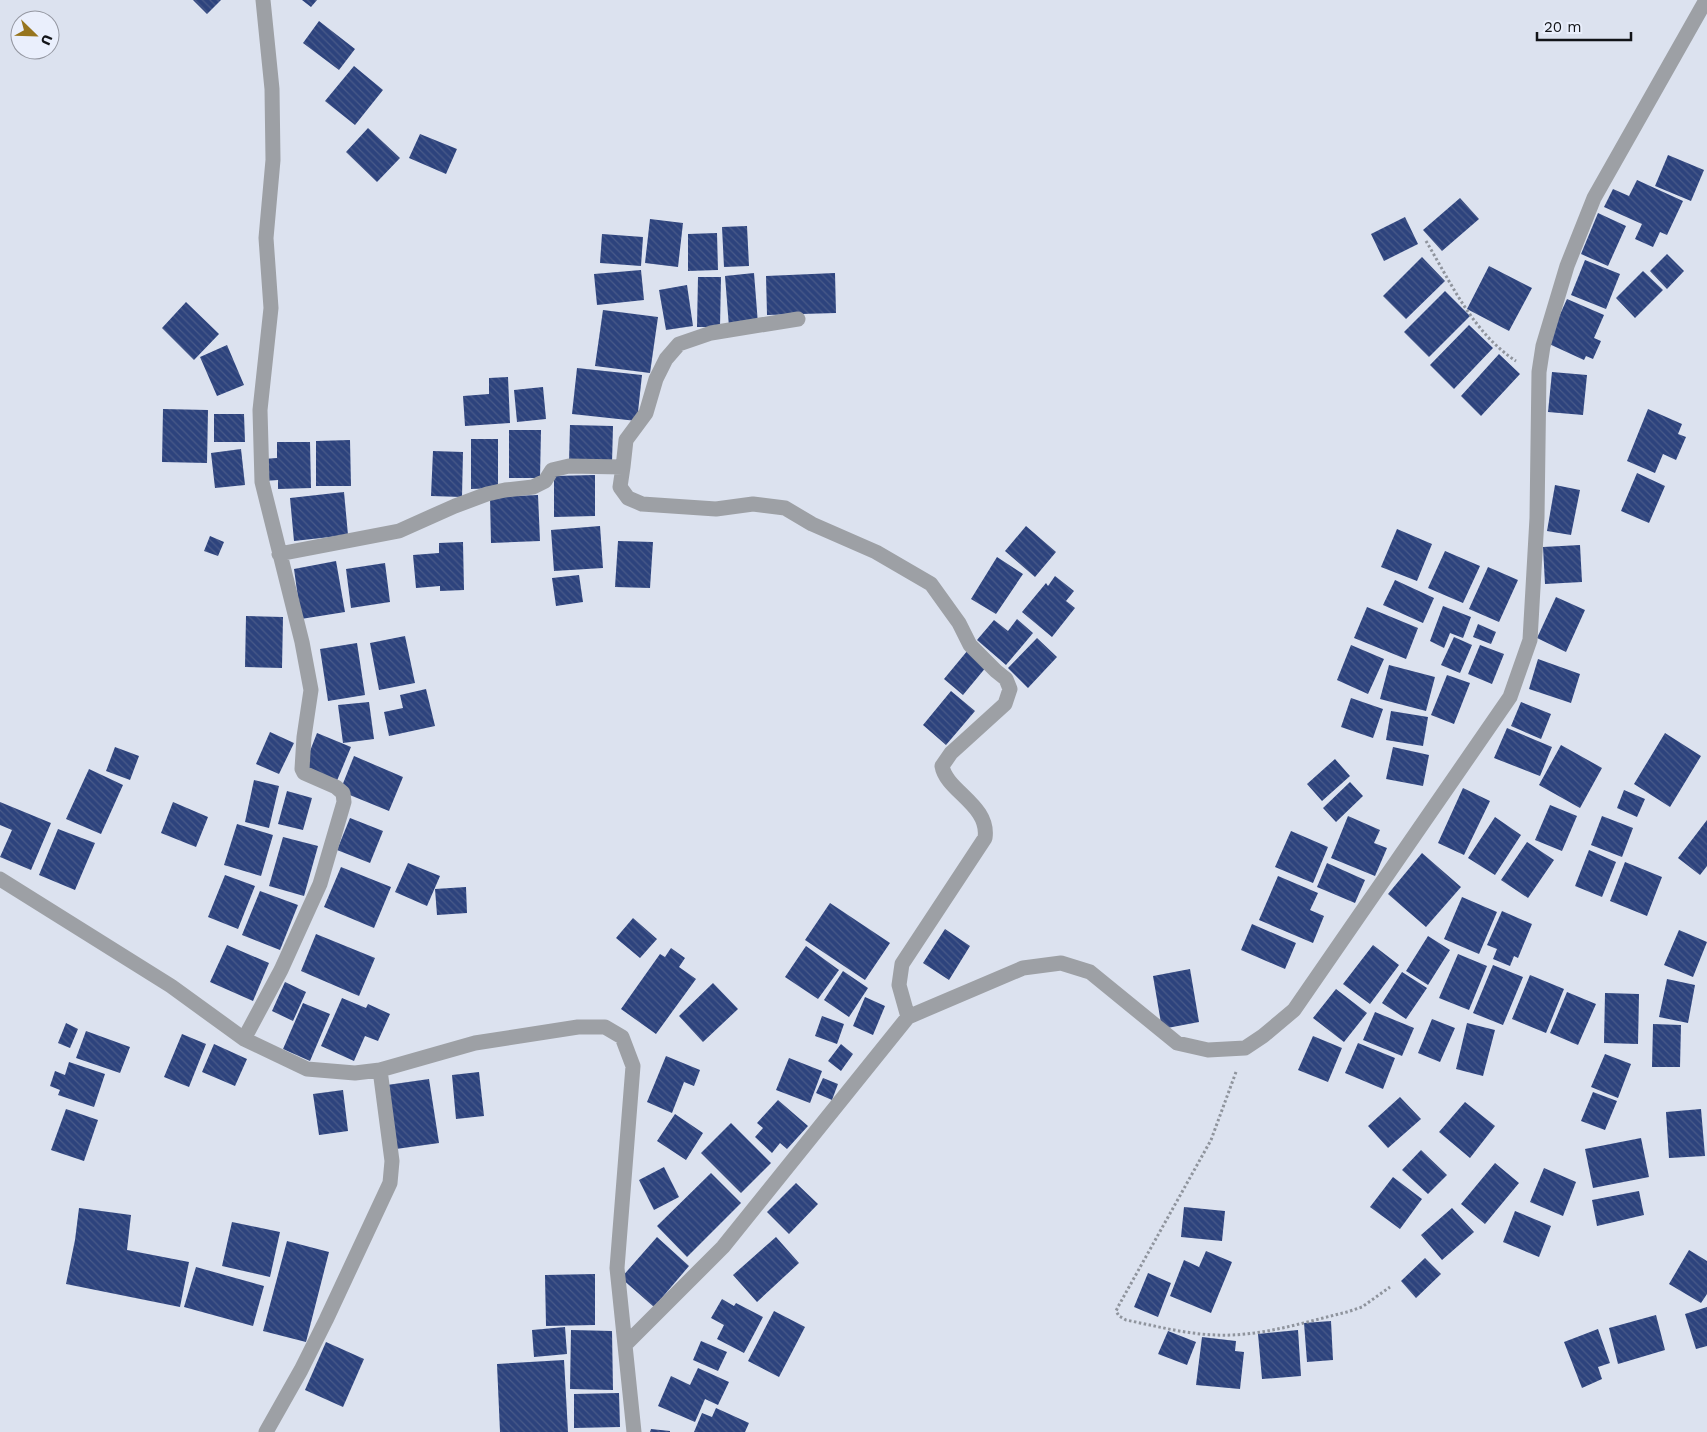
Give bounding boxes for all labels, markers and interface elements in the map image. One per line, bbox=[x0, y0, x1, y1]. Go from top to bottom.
north arrow bbox=[10, 10, 60, 60]
scale bar bbox=[1537, 10, 1631, 42]
text: 20 m bbox=[1544, 18, 1582, 36]
text: U bbox=[38, 32, 56, 48]

